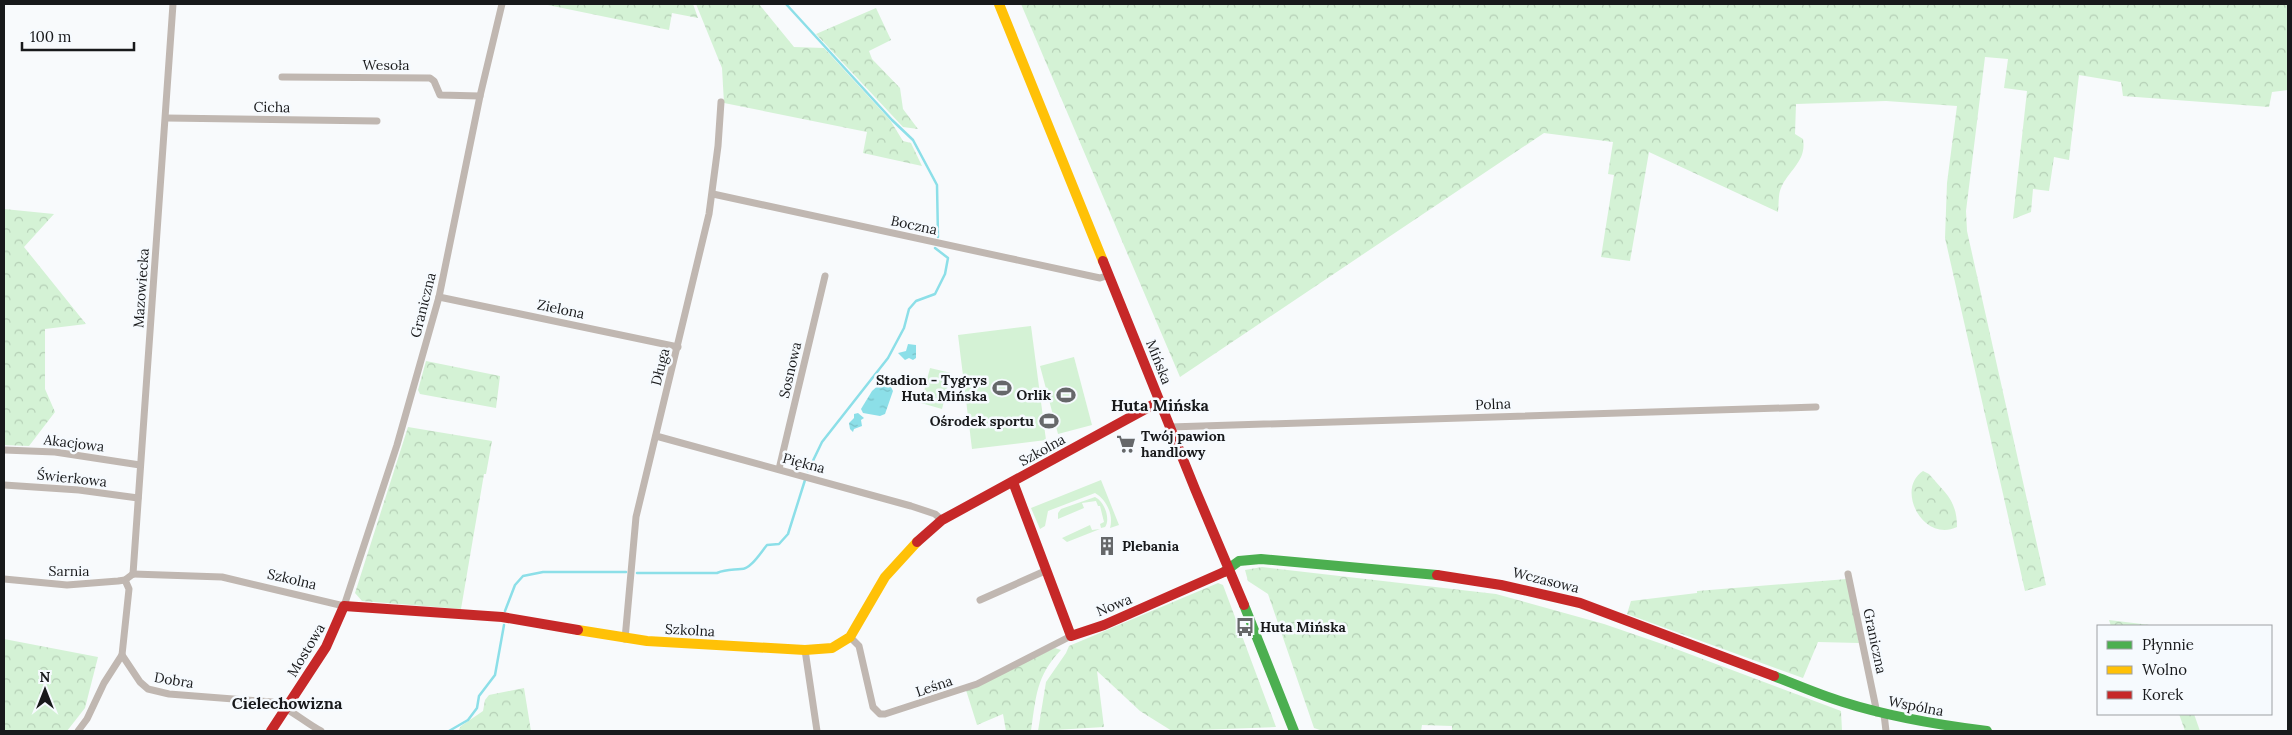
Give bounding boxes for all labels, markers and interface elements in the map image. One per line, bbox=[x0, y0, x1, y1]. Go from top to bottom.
scale bar bbox=[22, 20, 135, 52]
text: 100 m bbox=[30, 27, 71, 46]
street label: Wesoła bbox=[362, 56, 410, 74]
street label: Cicha bbox=[253, 98, 291, 116]
street label: Boczna bbox=[889, 211, 939, 239]
street label: Mazowiecka bbox=[129, 247, 153, 329]
street label: Graniczna bbox=[406, 271, 440, 339]
street label: Zielona bbox=[536, 295, 586, 323]
street label: Mińska bbox=[1142, 337, 1176, 387]
street label: Sosnowa bbox=[775, 340, 805, 400]
street label: Długa bbox=[647, 346, 673, 388]
place label: Stadion - Tygrys Huta Mińska bbox=[876, 371, 988, 405]
sports icon: Stadion - Tygrys Huta Mińska bbox=[991, 377, 1013, 399]
sports icon: Orlik bbox=[1055, 384, 1077, 406]
place label: Orlik bbox=[1016, 386, 1052, 404]
street label: Polna bbox=[1475, 394, 1511, 414]
district label: Huta Mińska bbox=[1111, 395, 1210, 415]
sports icon: Ośrodek sportu bbox=[1038, 410, 1060, 432]
place label: Ośrodek sportu bbox=[930, 412, 1034, 430]
place label: Twój pawion handlowy bbox=[1141, 427, 1226, 461]
street label: Akacjowa bbox=[42, 430, 105, 456]
street label: Szkolna bbox=[1016, 430, 1068, 470]
supermarket icon: Twój pawion handlowy bbox=[1115, 433, 1137, 455]
street label: Piękna bbox=[781, 449, 827, 477]
street label: Świerkowa bbox=[36, 465, 108, 491]
building icon: Plebania bbox=[1096, 535, 1118, 557]
place label: Plebania bbox=[1122, 537, 1180, 555]
street label: Sarnia bbox=[49, 562, 89, 580]
street label: Wczasowa bbox=[1511, 563, 1581, 597]
street label: Szkolna bbox=[266, 565, 318, 593]
street label: Nowa bbox=[1094, 590, 1134, 620]
street label: Graniczna bbox=[1859, 607, 1891, 675]
bus stop icon: Huta Mińska bbox=[1234, 616, 1256, 638]
place label: Huta Mińska bbox=[1260, 618, 1346, 636]
street label: Mostowa bbox=[283, 620, 329, 680]
street label: Szkolna bbox=[664, 620, 716, 640]
legend bbox=[2097, 625, 2272, 715]
text: Płynnie bbox=[2142, 635, 2194, 654]
text: Wolno bbox=[2142, 660, 2187, 679]
north arrow bbox=[20, 665, 70, 715]
text: N bbox=[40, 668, 51, 686]
street label: Dobra bbox=[153, 668, 195, 692]
street label: Leśna bbox=[913, 671, 955, 701]
text: Korek bbox=[2142, 685, 2183, 704]
street label: Wspólna bbox=[1887, 692, 1945, 720]
district label: Cielechowizna bbox=[232, 693, 343, 713]

